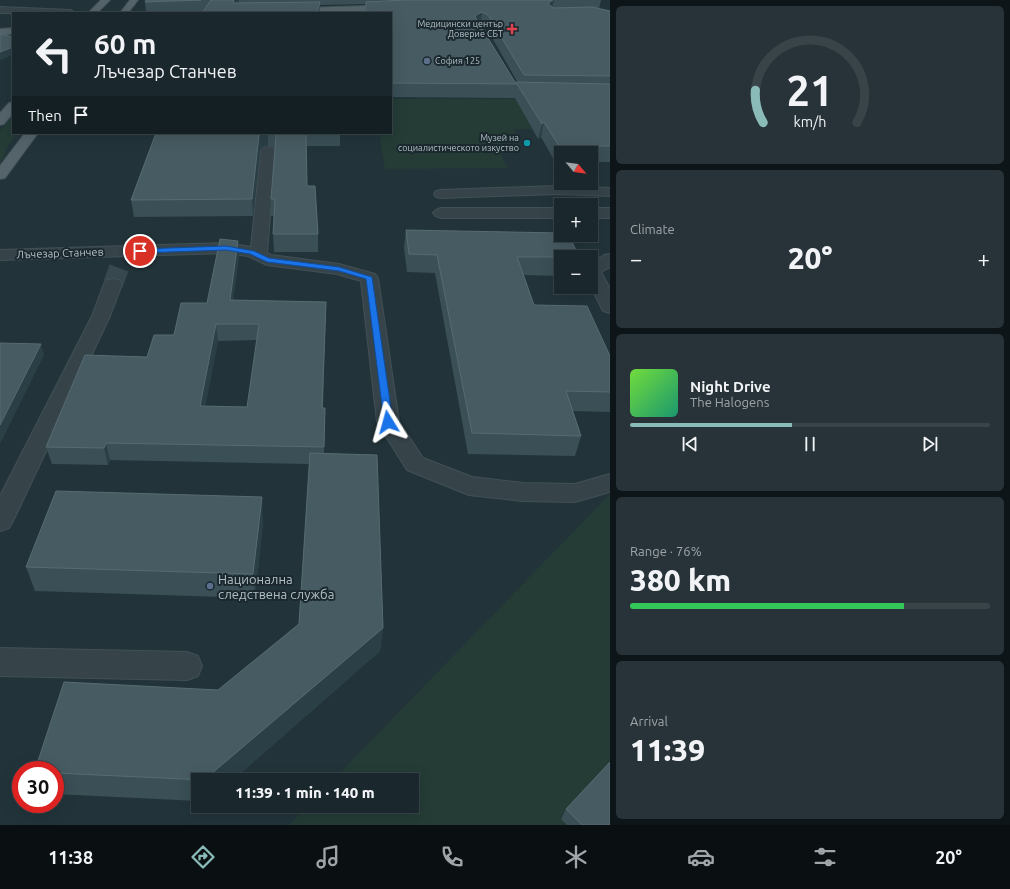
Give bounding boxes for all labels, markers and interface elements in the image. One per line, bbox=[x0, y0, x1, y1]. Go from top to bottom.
place label: Медицински център Доверие СБТ bbox=[417, 19, 503, 39]
marker: Медицински център Доверие СБТ bbox=[506, 23, 518, 35]
icon: left bbox=[28, 28, 80, 80]
text: 60 m bbox=[94, 28, 156, 59]
marker: София 125 bbox=[422, 56, 432, 66]
place label: София 125 bbox=[435, 56, 480, 66]
text: Лъчезар Станчев bbox=[94, 61, 237, 81]
text: 21 bbox=[787, 67, 833, 114]
icon: arrive bbox=[70, 104, 92, 126]
text: Then bbox=[28, 107, 62, 124]
text: km/h bbox=[794, 113, 826, 129]
place label: Музей на социалистическото изкуство bbox=[398, 133, 519, 153]
marker: Музей на социалистическото изкуство bbox=[522, 138, 532, 148]
north arrow bbox=[554, 146, 598, 190]
map controls bbox=[554, 146, 598, 294]
button: + bbox=[554, 198, 598, 242]
text: Climate bbox=[630, 222, 675, 236]
pin bbox=[123, 234, 157, 268]
icon: arrive bbox=[129, 240, 151, 262]
text: 20° bbox=[788, 241, 832, 275]
street label: Лъчезар Станчев bbox=[16, 245, 104, 261]
text: − bbox=[630, 246, 642, 271]
text: + bbox=[978, 246, 990, 271]
button: − bbox=[554, 250, 598, 294]
text: Night Drive bbox=[690, 378, 771, 395]
text: The Halogens bbox=[690, 395, 769, 409]
position arrow bbox=[367, 401, 409, 443]
icon: previous bbox=[679, 433, 701, 455]
icon: pause bbox=[799, 433, 821, 455]
icon: next bbox=[919, 433, 941, 455]
text: Range · 76% bbox=[630, 544, 702, 558]
text: 380 km bbox=[630, 563, 731, 597]
place label: Национална следствена служба bbox=[218, 572, 334, 601]
marker: Национална следствена служба bbox=[205, 581, 215, 591]
text: Arrival bbox=[630, 714, 668, 728]
text: 11:39 bbox=[630, 733, 705, 767]
speed limit sign: 30 bbox=[12, 761, 64, 813]
text: 11:39 · 1 min · 140 m bbox=[235, 784, 375, 801]
icon: directions bbox=[189, 843, 217, 871]
icon: music bbox=[314, 843, 342, 871]
icon: phone bbox=[438, 843, 466, 871]
icon: climate bbox=[562, 843, 590, 871]
icon: car bbox=[687, 843, 715, 871]
icon: filters bbox=[811, 843, 839, 871]
text: 11:38 bbox=[48, 847, 93, 867]
text: 20° bbox=[935, 847, 962, 867]

